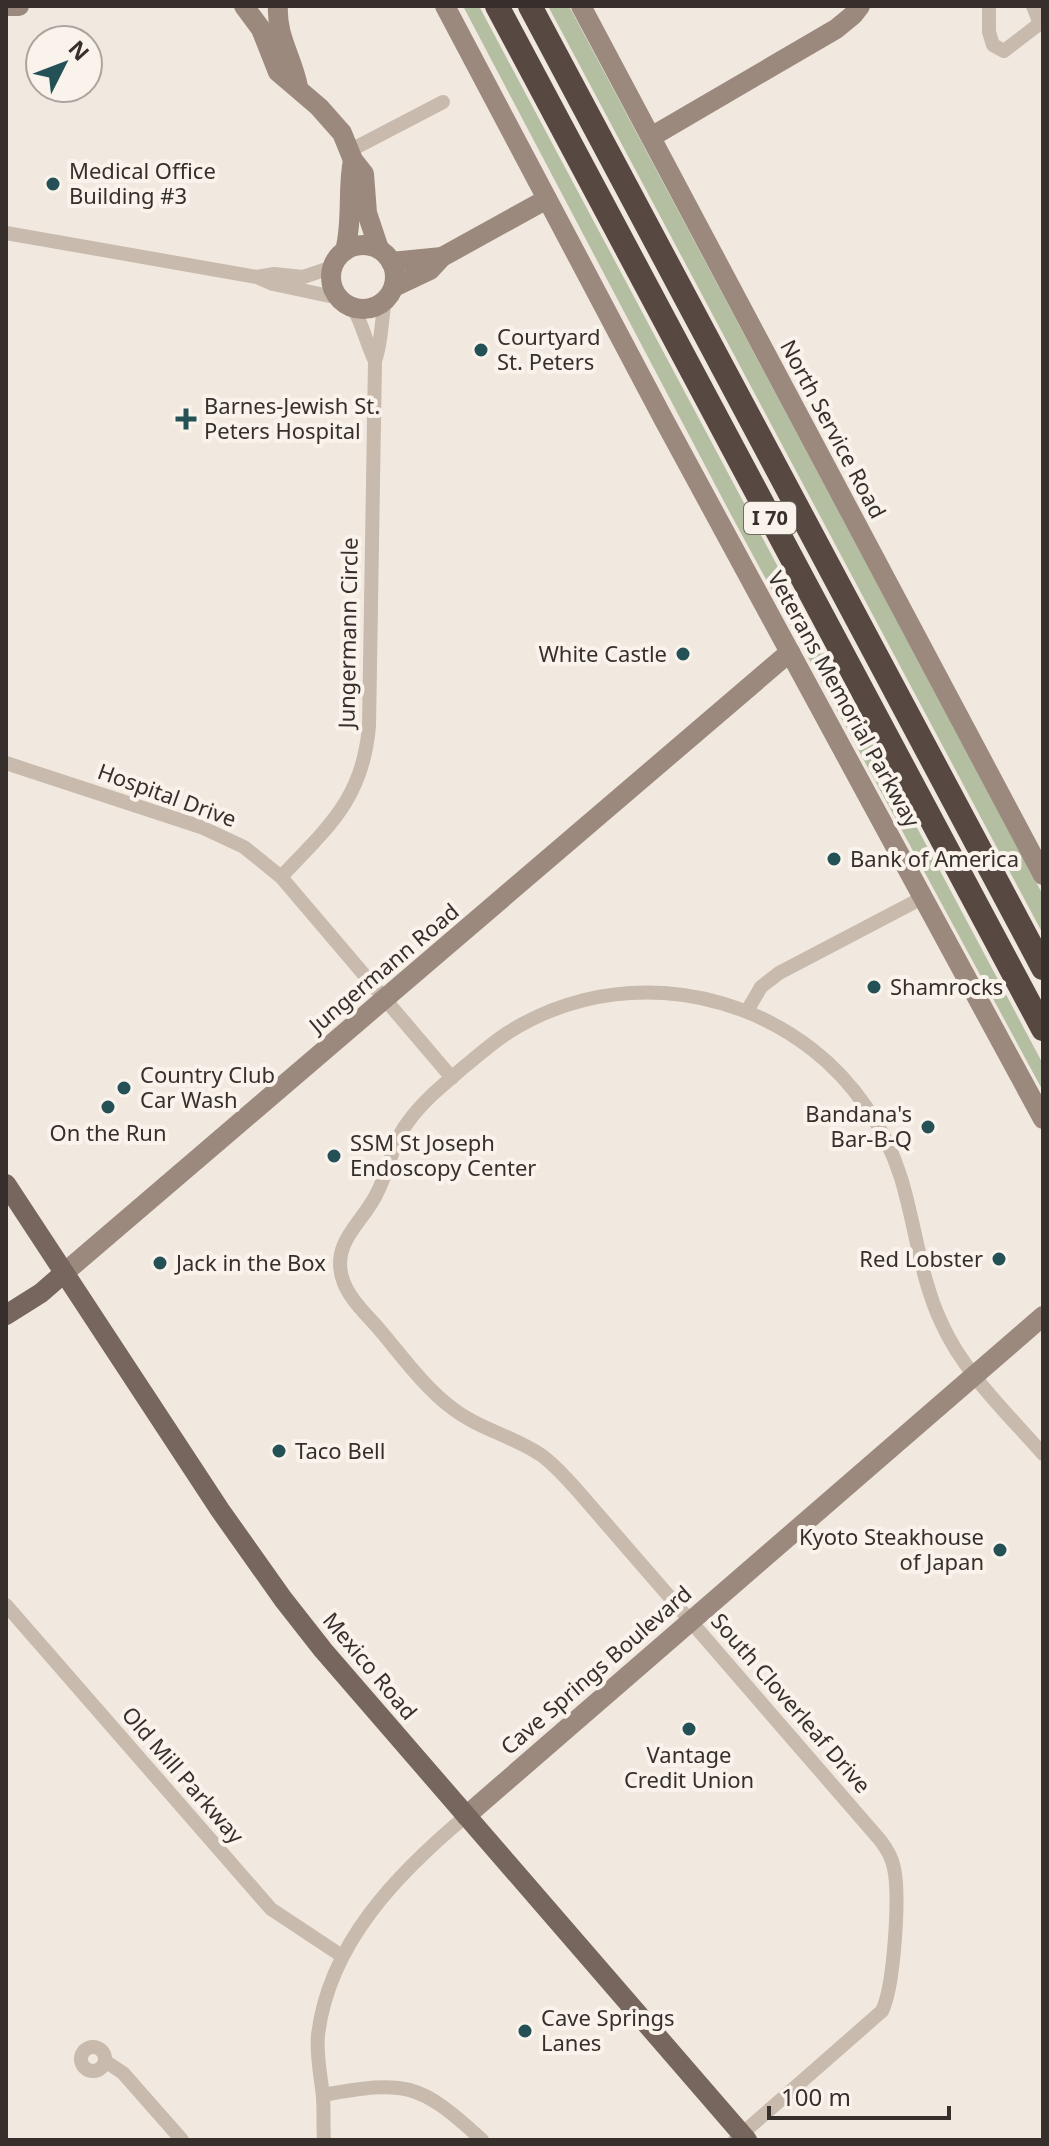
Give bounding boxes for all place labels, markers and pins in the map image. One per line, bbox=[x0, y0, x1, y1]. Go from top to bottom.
place label: Medical Office Building #3 bbox=[69, 155, 216, 210]
marker: Medical Office Building #3 bbox=[44, 175, 62, 193]
place label: Courtyard St. Peters bbox=[497, 321, 601, 376]
marker: Courtyard St. Peters bbox=[472, 341, 490, 359]
place label: Barnes-Jewish St. Peters Hospital bbox=[204, 390, 380, 445]
marker: Barnes-Jewish St. Peters Hospital bbox=[175, 408, 197, 430]
place label: White Castle bbox=[538, 638, 667, 668]
marker: White Castle bbox=[674, 645, 692, 663]
place label: Bank of America bbox=[850, 843, 1019, 873]
marker: Bank of America bbox=[825, 850, 843, 868]
place label: Shamrocks bbox=[890, 971, 1003, 1001]
marker: Shamrocks bbox=[865, 978, 883, 996]
place label: Country Club Car Wash bbox=[140, 1059, 275, 1114]
marker: Country Club Car Wash bbox=[115, 1079, 133, 1097]
marker: On the Run bbox=[99, 1098, 117, 1116]
place label: Bandana's Bar-B-Q bbox=[805, 1098, 912, 1153]
place label: On the Run bbox=[49, 1117, 167, 1147]
marker: Bandana's Bar-B-Q bbox=[919, 1118, 937, 1136]
place label: SSM St Joseph Endoscopy Center bbox=[350, 1127, 536, 1182]
marker: SSM St Joseph Endoscopy Center bbox=[325, 1147, 343, 1165]
place label: Red Lobster bbox=[859, 1243, 983, 1273]
place label: Jack in the Box bbox=[174, 1247, 326, 1277]
marker: Red Lobster bbox=[990, 1250, 1008, 1268]
marker: Jack in the Box bbox=[151, 1254, 169, 1272]
place label: Taco Bell bbox=[295, 1435, 385, 1465]
marker: Taco Bell bbox=[270, 1442, 288, 1460]
place label: Kyoto Steakhouse of Japan bbox=[799, 1521, 984, 1576]
marker: Kyoto Steakhouse of Japan bbox=[991, 1541, 1009, 1559]
marker: Vantage Credit Union bbox=[680, 1720, 698, 1738]
place label: Vantage Credit Union bbox=[624, 1739, 754, 1794]
place label: Cave Springs Lanes bbox=[541, 2002, 675, 2057]
marker: Cave Springs Lanes bbox=[516, 2022, 534, 2040]

